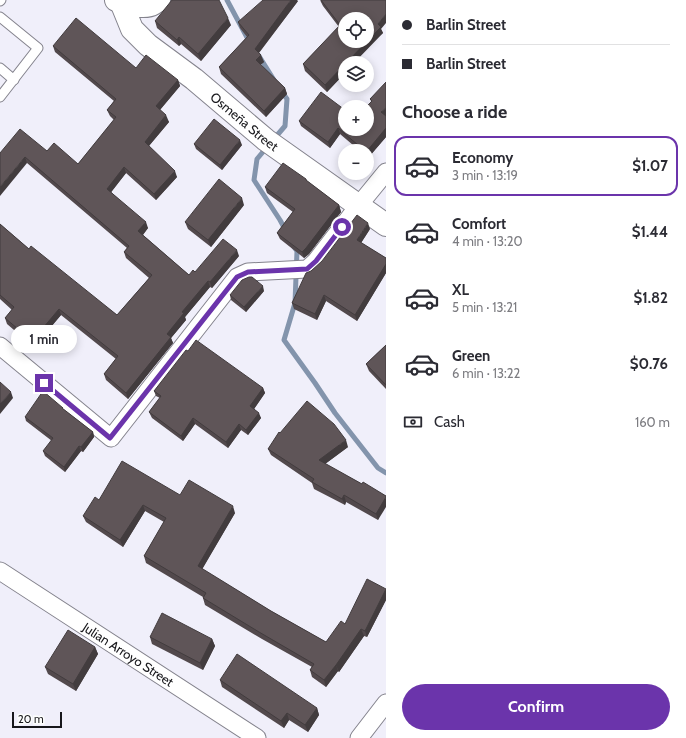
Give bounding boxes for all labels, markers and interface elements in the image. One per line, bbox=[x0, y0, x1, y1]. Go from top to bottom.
map controls bbox=[338, 12, 374, 180]
button: locate bbox=[338, 12, 374, 48]
text: Barlin Street bbox=[426, 16, 506, 34]
text: Barlin Street bbox=[426, 55, 506, 73]
button: layers bbox=[338, 56, 374, 92]
street label: Osmeña Street bbox=[207, 89, 282, 155]
button: + bbox=[338, 100, 374, 136]
text: Choose a ride bbox=[402, 101, 507, 123]
button: − bbox=[338, 144, 374, 180]
icon: car bbox=[404, 148, 440, 184]
text: Economy bbox=[452, 149, 513, 167]
text: $1.07 bbox=[632, 157, 668, 175]
text: 3 min · 13:19 bbox=[452, 167, 518, 183]
icon: car bbox=[404, 214, 440, 250]
text: Comfort bbox=[452, 215, 506, 233]
route start bbox=[333, 218, 351, 236]
text: $1.44 bbox=[632, 223, 668, 241]
text: 4 min · 13:20 bbox=[452, 233, 523, 249]
icon: car bbox=[404, 280, 440, 316]
text: XL bbox=[452, 281, 469, 299]
text: $1.82 bbox=[633, 289, 668, 307]
text: 5 min · 13:21 bbox=[452, 299, 517, 315]
callout: 1 min bbox=[11, 325, 77, 353]
text: 1 min bbox=[29, 331, 59, 347]
icon: car bbox=[404, 346, 440, 382]
text: Green bbox=[452, 347, 490, 365]
text: $0.76 bbox=[630, 355, 668, 373]
text: 6 min · 13:22 bbox=[452, 365, 520, 381]
route end bbox=[35, 374, 53, 392]
icon: cash bbox=[402, 411, 424, 433]
text: Cash bbox=[434, 413, 465, 431]
text: 160 m bbox=[635, 414, 670, 430]
street label: Julian Arroyo Street bbox=[79, 618, 177, 690]
button: Confirm bbox=[402, 684, 670, 730]
scale bar bbox=[12, 710, 62, 729]
text: 20 m bbox=[18, 712, 44, 726]

